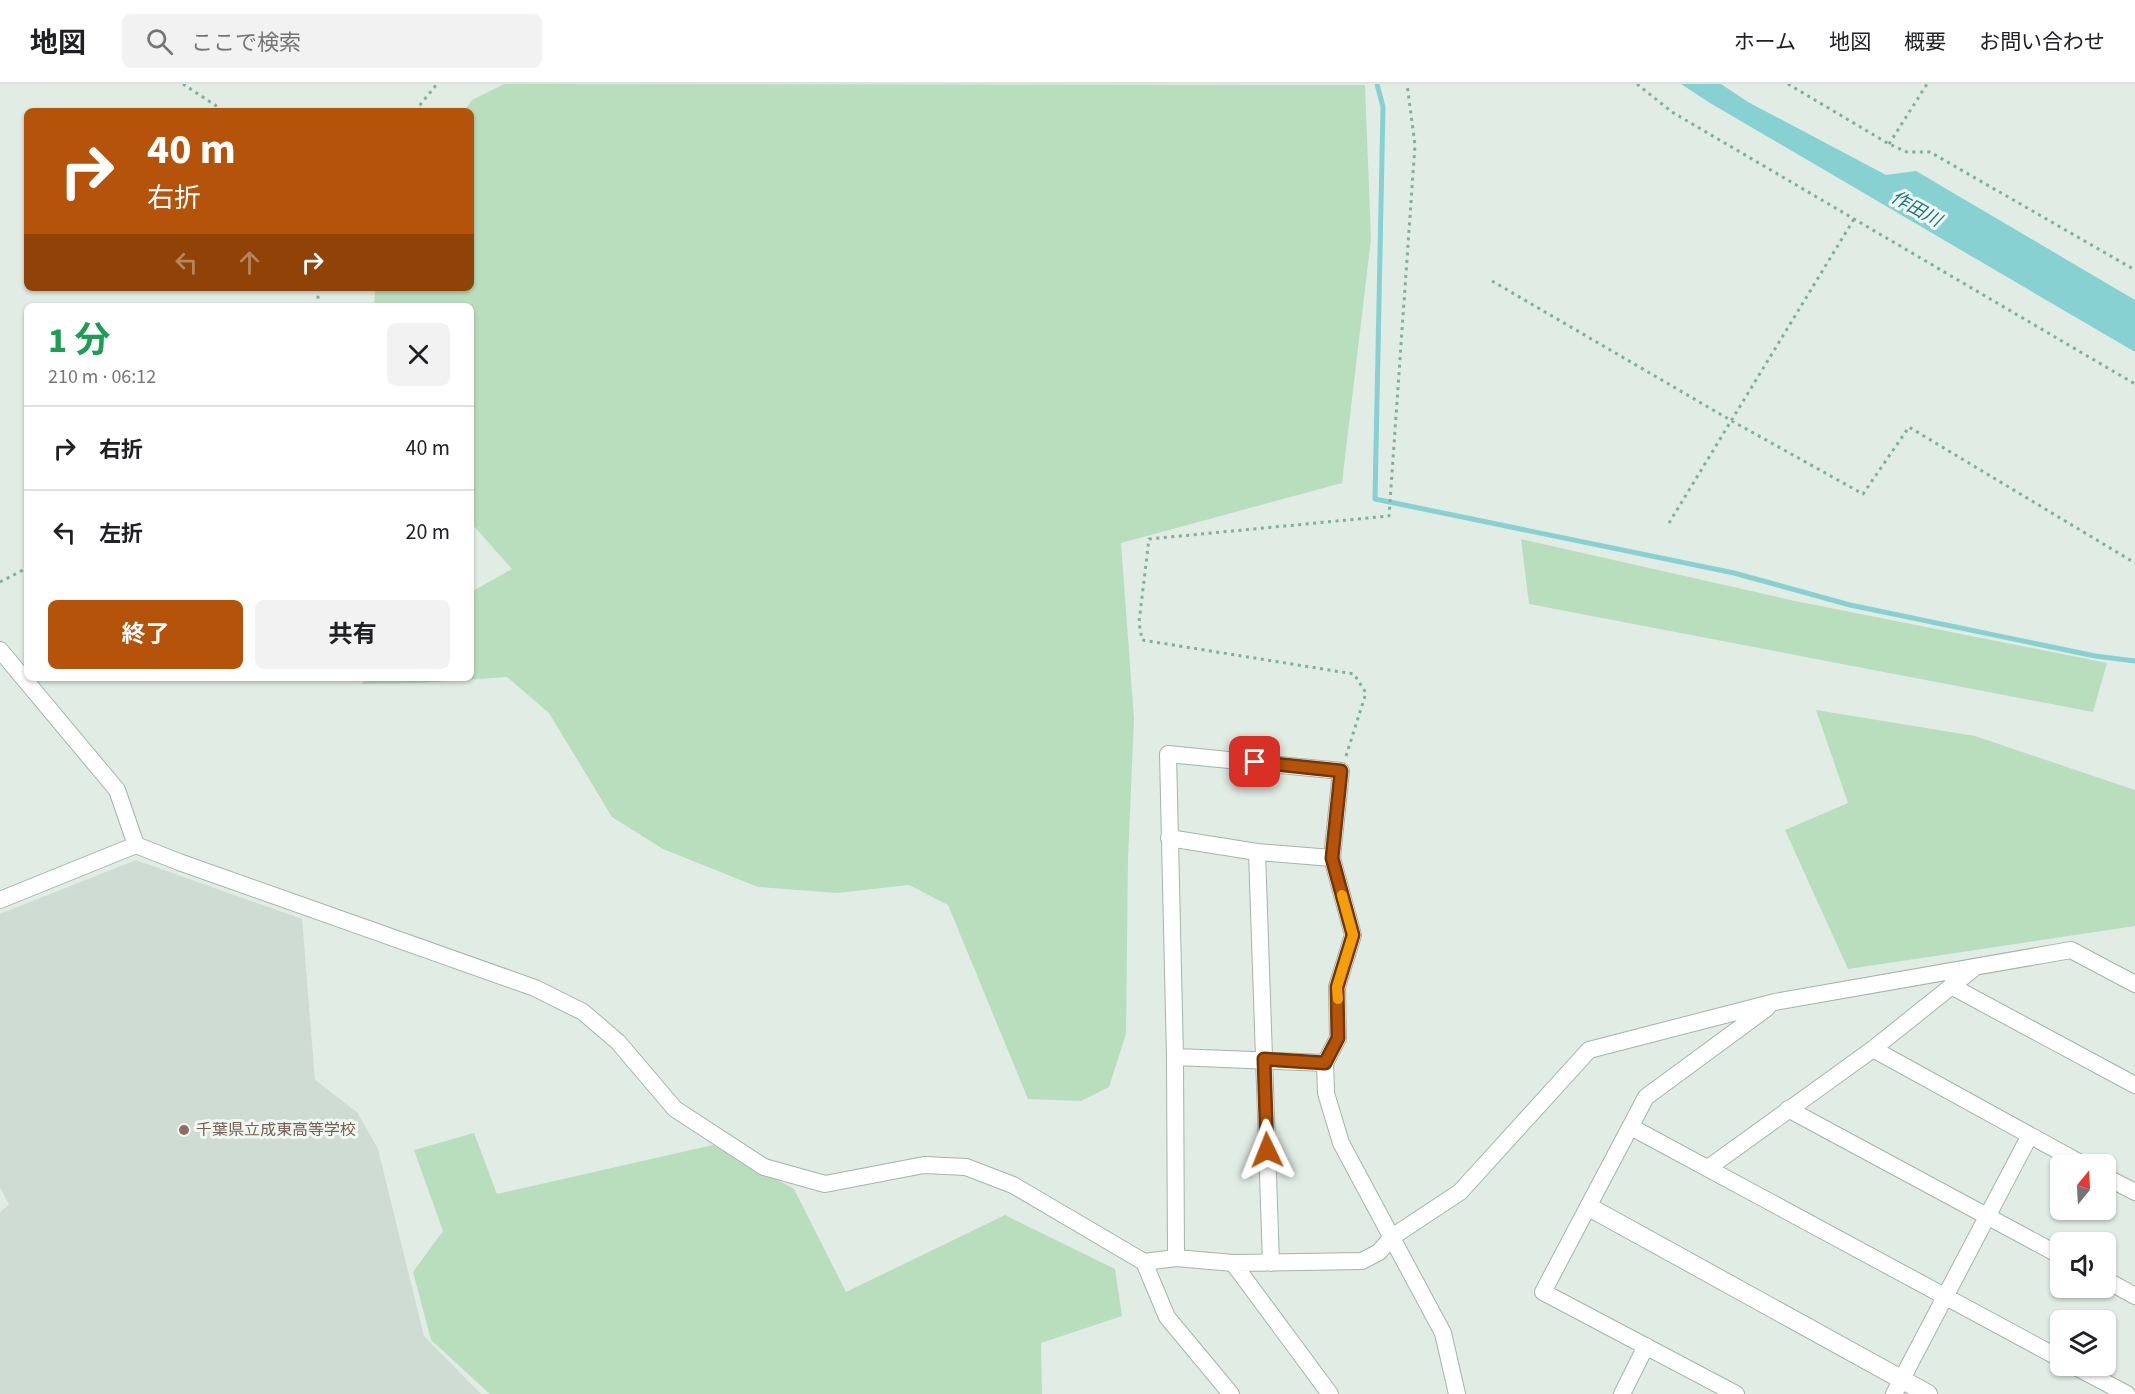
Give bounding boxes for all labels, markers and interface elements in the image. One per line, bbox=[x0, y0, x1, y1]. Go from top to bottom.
search box bbox=[122, 14, 542, 68]
text: 地図 bbox=[30, 23, 86, 63]
icon: search bbox=[143, 25, 176, 58]
text: ここで検索 bbox=[191, 27, 301, 59]
text: ホーム bbox=[1734, 27, 1796, 57]
text: 地図 bbox=[1829, 27, 1871, 57]
text: 概要 bbox=[1904, 27, 1946, 57]
text: お問い合わせ bbox=[1979, 27, 2105, 57]
text: 40 m bbox=[147, 120, 236, 180]
icon: right bbox=[48, 132, 126, 210]
text: 右折 bbox=[147, 179, 201, 218]
water label: 作田川 bbox=[1886, 185, 1947, 234]
icon: left bbox=[170, 246, 203, 279]
icon: ahead bbox=[233, 246, 266, 279]
icon: right bbox=[296, 246, 329, 279]
text: 1 分 bbox=[48, 315, 110, 366]
button: close bbox=[387, 323, 450, 386]
text: 210 m · 06:12 bbox=[48, 363, 156, 391]
icon: right bbox=[48, 432, 81, 465]
text: 40 m bbox=[405, 432, 450, 464]
text: 右折 bbox=[99, 434, 143, 466]
icon: left bbox=[48, 516, 81, 549]
text: 20 m bbox=[405, 516, 450, 548]
text: 左折 bbox=[99, 518, 143, 550]
button: 終了 bbox=[48, 600, 243, 669]
button: 共有 bbox=[255, 600, 450, 669]
pin bbox=[1229, 736, 1280, 787]
icon: arrive bbox=[1238, 745, 1271, 778]
position arrow bbox=[1235, 1118, 1299, 1182]
place label: 千葉県立成東高等学校 bbox=[196, 1119, 356, 1141]
marker: 千葉県立成東高等学校 bbox=[177, 1123, 191, 1137]
north arrow bbox=[2050, 1154, 2116, 1220]
map controls bbox=[2050, 1154, 2116, 1376]
button: sound bbox=[2050, 1232, 2116, 1298]
button: layers bbox=[2050, 1310, 2116, 1376]

